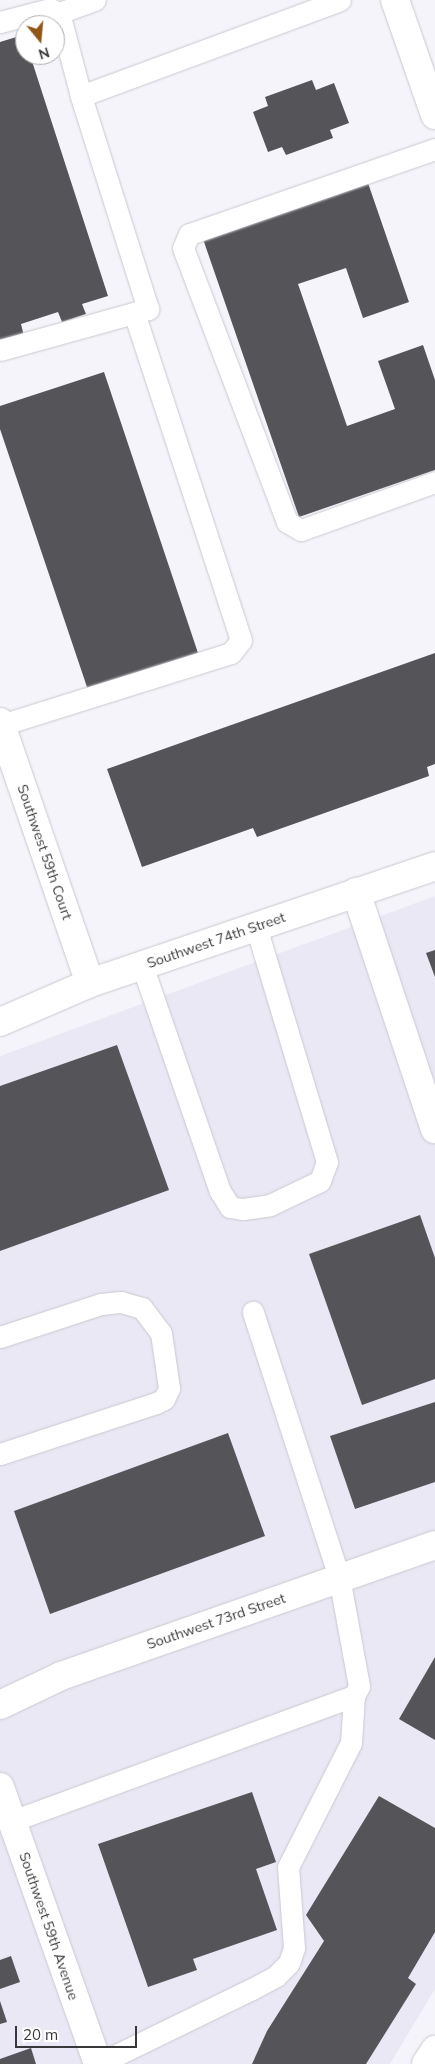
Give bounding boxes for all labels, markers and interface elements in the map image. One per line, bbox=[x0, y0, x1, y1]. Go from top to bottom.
north arrow bbox=[15, 15, 65, 65]
text: N bbox=[36, 43, 52, 64]
street label: Southwest 59th Court bbox=[14, 782, 76, 922]
street label: Southwest 74th Street bbox=[145, 908, 287, 972]
street label: Southwest 73rd Street bbox=[144, 1589, 288, 1653]
street label: Southwest 59th Avenue bbox=[16, 1850, 82, 2002]
scale bar bbox=[18, 2016, 140, 2048]
text: 20 m bbox=[23, 2025, 58, 2044]

